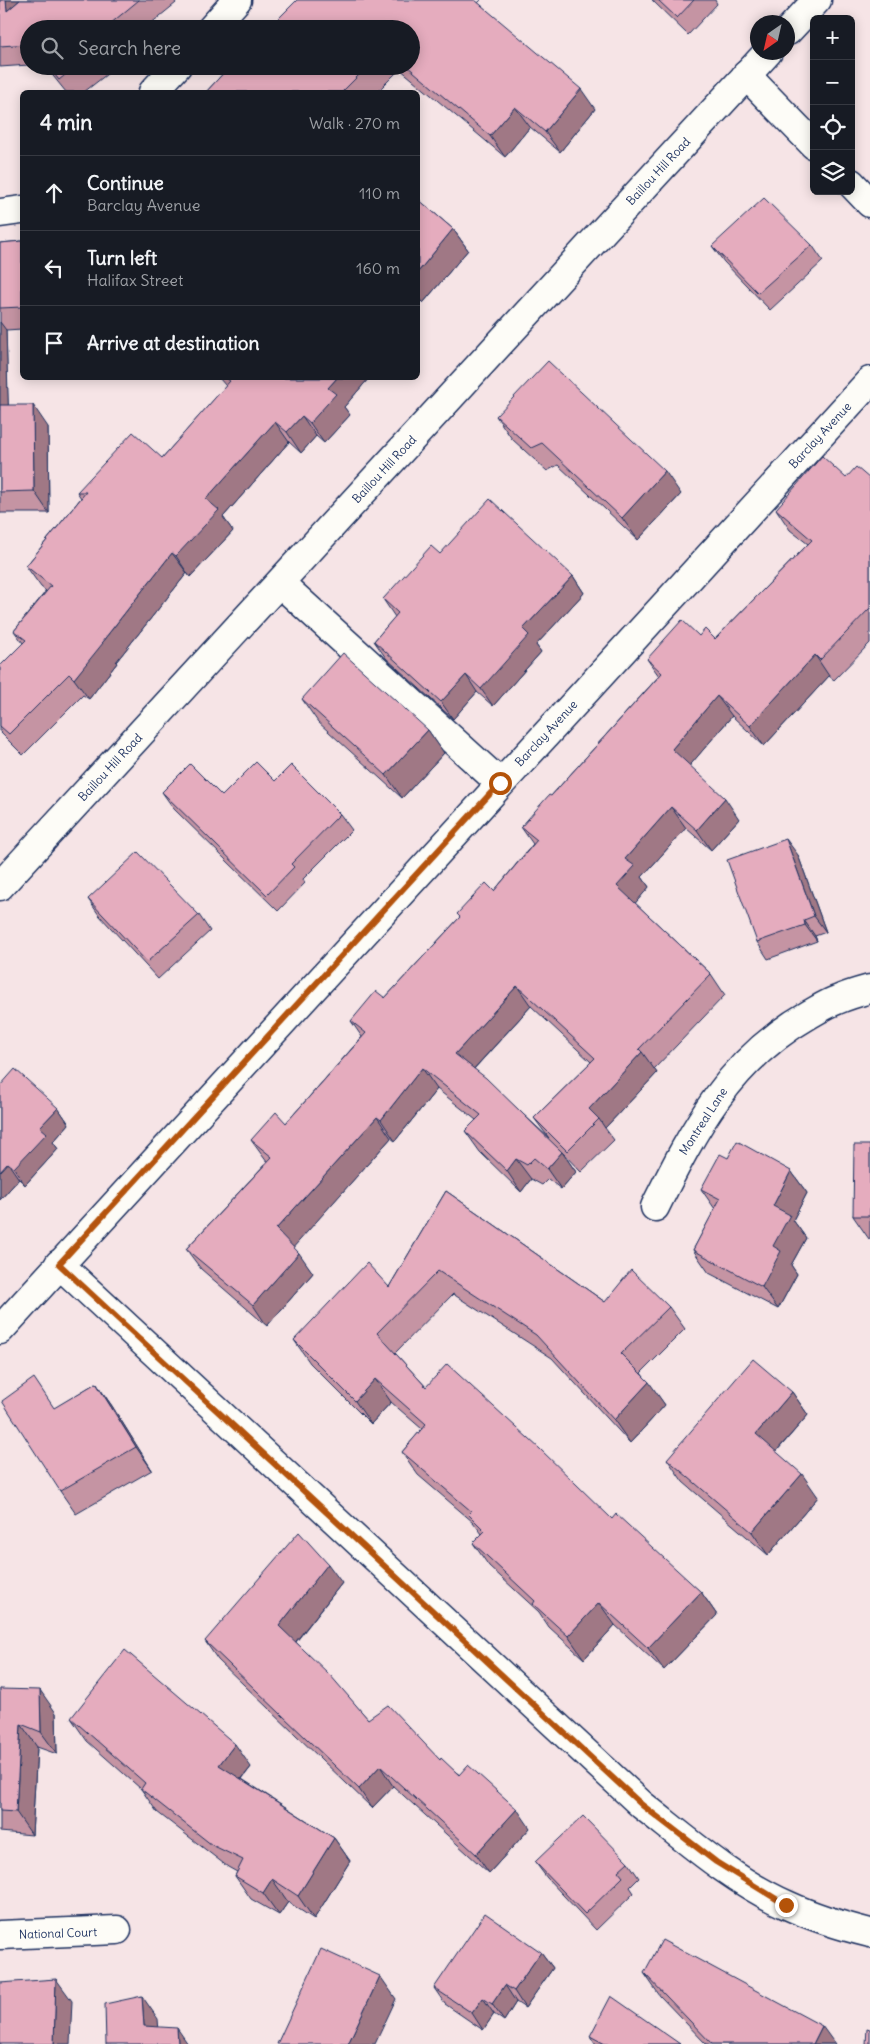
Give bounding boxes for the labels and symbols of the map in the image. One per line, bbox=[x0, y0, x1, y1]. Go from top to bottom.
north arrow bbox=[750, 15, 795, 60]
street label: Baillou Hill Road bbox=[623, 134, 693, 208]
street label: Barclay Avenue bbox=[786, 399, 854, 471]
street label: Baillou Hill Road bbox=[349, 432, 419, 506]
street label: Barclay Avenue bbox=[512, 697, 580, 769]
street label: Baillou Hill Road bbox=[75, 730, 145, 804]
route start bbox=[489, 772, 512, 795]
street label: Montreal Lane bbox=[676, 1084, 730, 1158]
route end bbox=[775, 1894, 798, 1917]
street label: National Court bbox=[19, 1924, 97, 1942]

